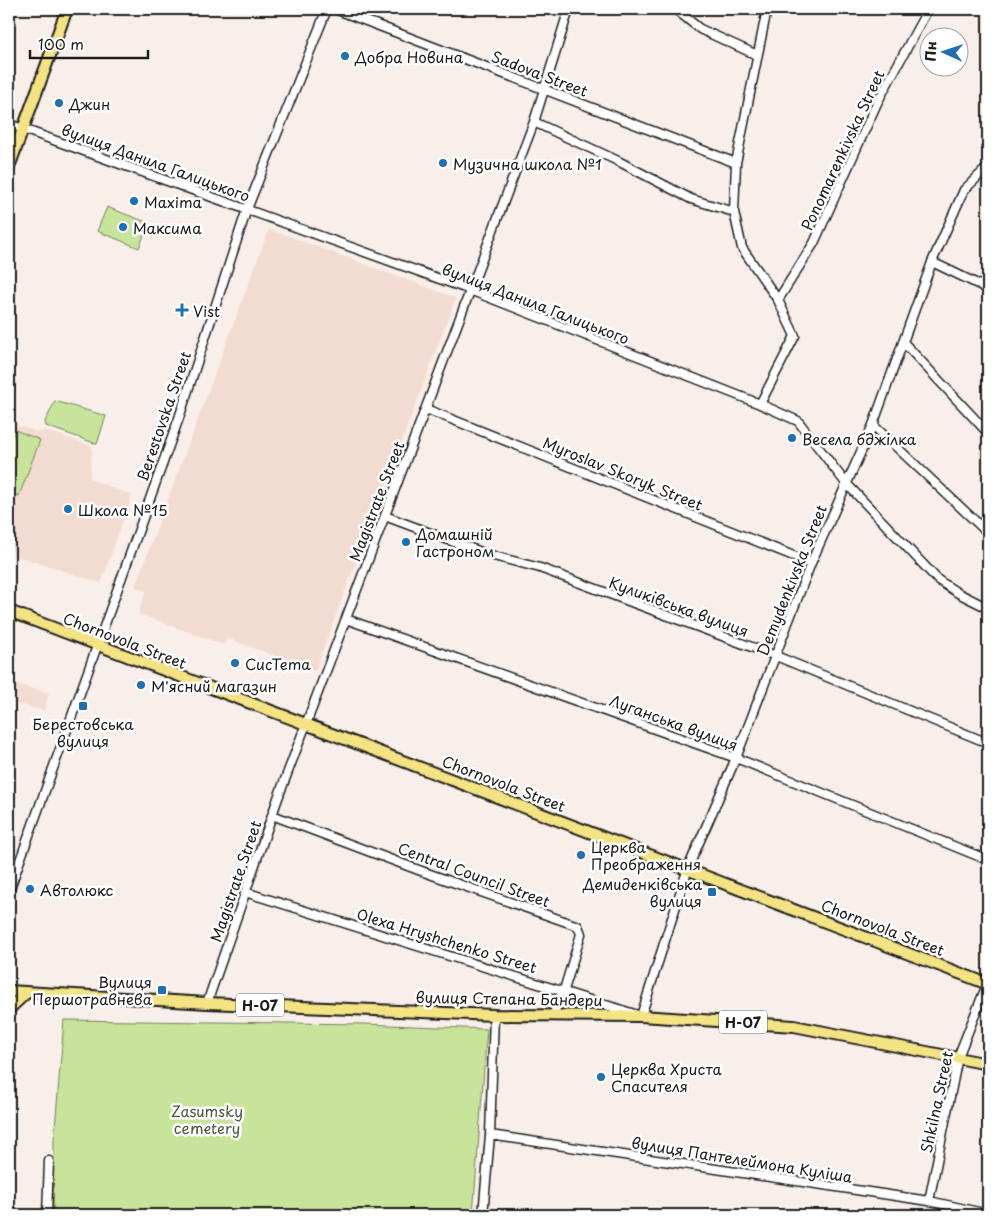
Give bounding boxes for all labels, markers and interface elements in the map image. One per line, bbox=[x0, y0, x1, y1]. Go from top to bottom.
scale bar bbox=[30, 28, 148, 60]
north arrow bbox=[920, 28, 970, 78]
text: 100 m bbox=[38, 32, 84, 55]
text: Пн bbox=[920, 41, 942, 62]
street label: Sadova Street bbox=[489, 44, 591, 102]
place label: Добра Новина bbox=[354, 45, 464, 68]
marker: Добра Новина bbox=[339, 50, 351, 62]
street label: Ponomarenkivska Street bbox=[795, 66, 890, 234]
place label: Джин bbox=[68, 92, 110, 115]
marker: Джин bbox=[53, 97, 65, 109]
street label: вулиця Данила Галицького bbox=[59, 117, 253, 207]
place label: Музична школа №1 bbox=[453, 152, 602, 175]
marker: Музична школа №1 bbox=[437, 157, 449, 169]
place label: Maxima bbox=[144, 190, 203, 213]
marker: Maxima bbox=[128, 195, 140, 207]
place label: Максима bbox=[133, 216, 202, 239]
marker: Максима bbox=[117, 221, 129, 233]
street label: вулиця Данила Галицького bbox=[439, 257, 633, 349]
place label: Vist bbox=[193, 299, 220, 322]
marker: Vist bbox=[175, 303, 189, 317]
street label: Berestovska Street bbox=[130, 348, 196, 484]
place label: Весела бджілка bbox=[802, 427, 917, 450]
street label: Myroslav Skoryk Street bbox=[540, 430, 706, 516]
marker: Весела бджілка bbox=[786, 432, 798, 444]
street label: Magistrate Street bbox=[342, 438, 410, 564]
place label: Школа №15 bbox=[78, 498, 168, 521]
street label: Demydenkivska Street bbox=[750, 501, 832, 659]
marker: Школа №15 bbox=[62, 503, 74, 515]
place label: Домашній Гастроном bbox=[415, 522, 494, 562]
marker: Домашній Гастроном bbox=[400, 536, 412, 548]
street label: Куликівська вулиця bbox=[606, 570, 752, 642]
street label: Chornovola Street bbox=[60, 606, 190, 674]
place label: CucTema bbox=[245, 652, 311, 675]
marker: CucTema bbox=[229, 657, 241, 669]
place label: М'ясний магазин bbox=[151, 674, 277, 697]
marker: М'ясний магазин bbox=[135, 679, 147, 691]
street label: Луганська вулиця bbox=[607, 688, 741, 756]
marker: Берестовська вулиця bbox=[77, 700, 89, 712]
place label: Берестовська вулиця bbox=[33, 712, 134, 752]
street label: Chornovola Street bbox=[439, 749, 569, 817]
street label: Magistrate Street bbox=[203, 817, 267, 945]
place label: Церква Преображення bbox=[591, 835, 701, 875]
street label: Central Council Street bbox=[395, 836, 554, 912]
marker: Церква Преображення bbox=[575, 849, 587, 861]
place label: Демиденківська вулиця bbox=[582, 872, 703, 912]
place label: Автолюкс bbox=[40, 878, 114, 901]
marker: Автолюкс bbox=[24, 883, 36, 895]
marker: Демиденківська вулиця bbox=[706, 886, 718, 898]
street label: Chornovola Street bbox=[818, 893, 948, 961]
street label: Olexa Hryshchenko Street bbox=[354, 902, 540, 978]
place label: Вулиця Першотравнева bbox=[32, 970, 153, 1010]
marker: Вулиця Першотравнева bbox=[156, 984, 168, 996]
street label: вулиця Степана Бандери bbox=[415, 985, 603, 1011]
road number: Н-07 bbox=[236, 994, 284, 1016]
road number: Н-07 bbox=[719, 1010, 767, 1034]
street label: Shkilna Street bbox=[914, 1049, 958, 1155]
place label: Церква Христа Спасителя bbox=[611, 1057, 722, 1097]
marker: Церква Христа Спасителя bbox=[595, 1071, 607, 1083]
park label: Zasumsky cemetery bbox=[171, 1099, 243, 1139]
street label: вулиця Пантелеймона Куліша bbox=[630, 1130, 855, 1188]

